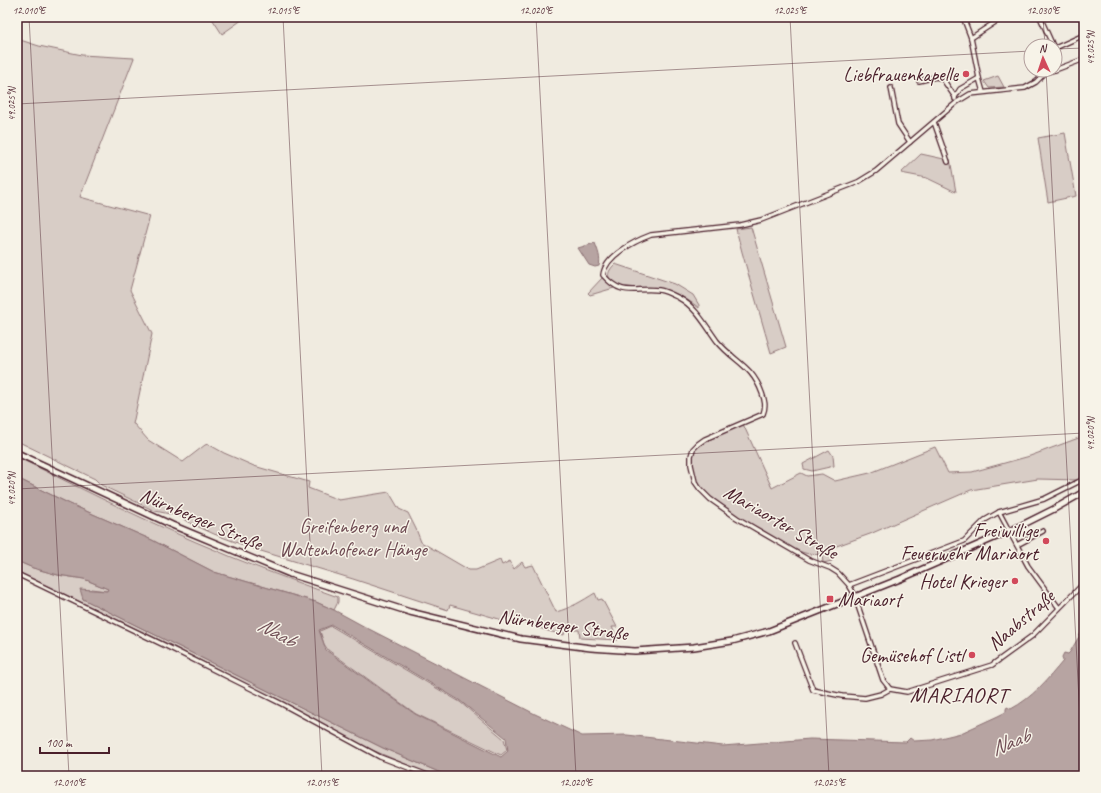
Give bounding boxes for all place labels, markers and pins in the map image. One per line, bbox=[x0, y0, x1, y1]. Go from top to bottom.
place label: Liebfrauenkapelle bbox=[843, 62, 959, 87]
marker: Liebfrauenkapelle bbox=[961, 69, 971, 79]
place label: Freiwillige Feuerwehr Mariaort bbox=[901, 518, 1040, 566]
marker: Freiwillige Feuerwehr Mariaort bbox=[1041, 536, 1051, 546]
place label: Hotel Krieger bbox=[920, 569, 1009, 594]
marker: Hotel Krieger bbox=[1010, 576, 1020, 586]
place label: Mariaort bbox=[838, 587, 905, 612]
marker: Mariaort bbox=[825, 594, 835, 604]
place label: Gemüsehof Listl bbox=[860, 643, 968, 668]
marker: Gemüsehof Listl bbox=[967, 650, 977, 660]

